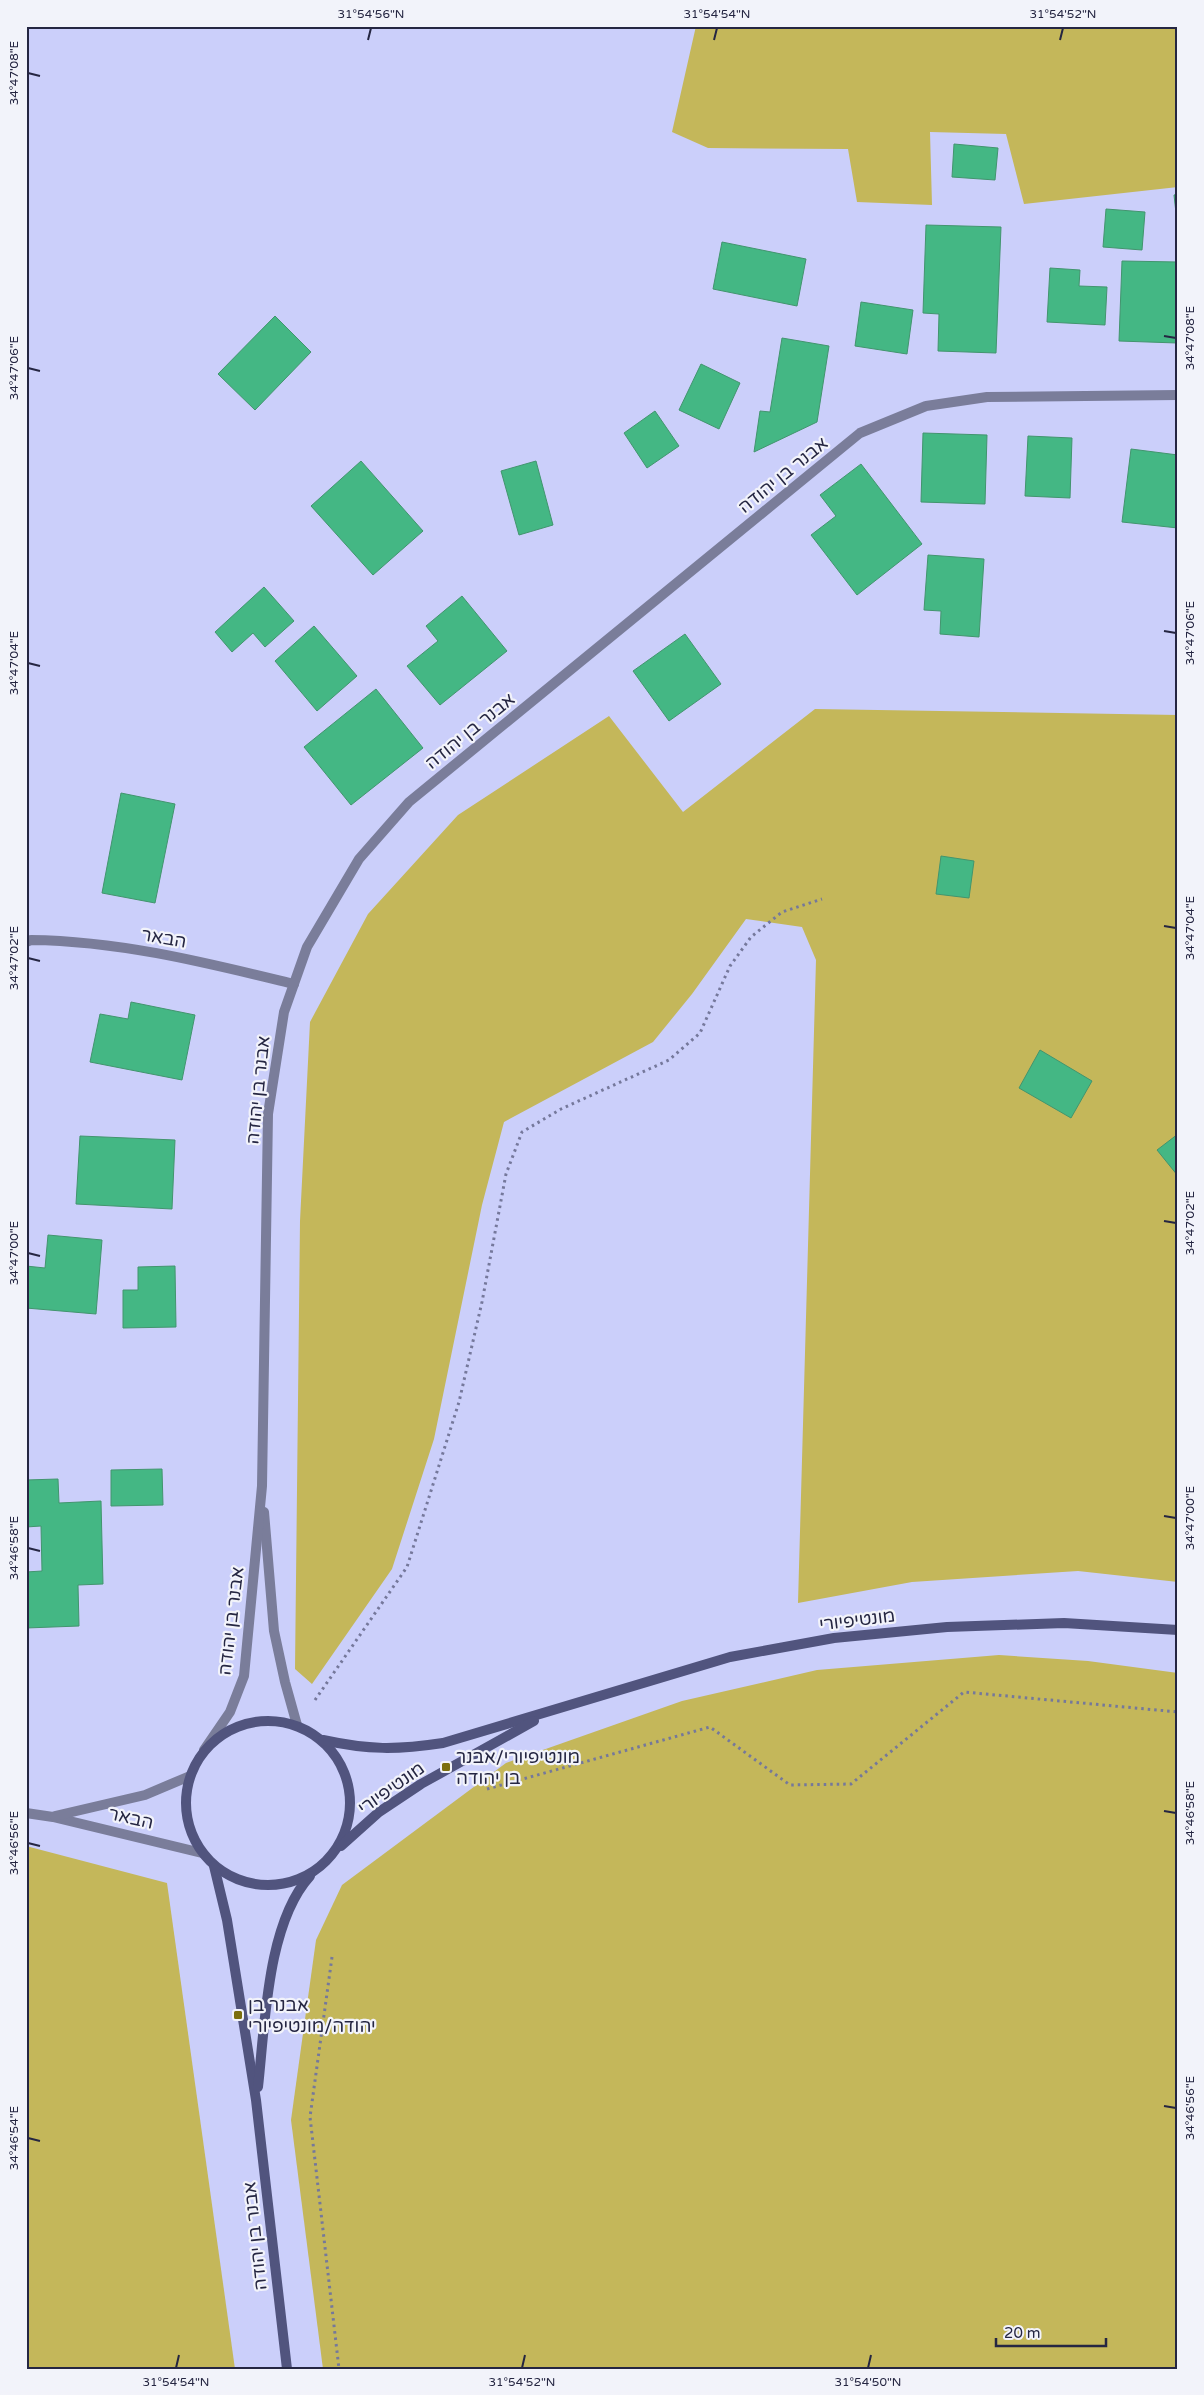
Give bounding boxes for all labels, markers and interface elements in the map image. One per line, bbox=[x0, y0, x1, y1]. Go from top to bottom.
text: 31°54'56"N bbox=[338, 7, 405, 21]
text: 31°54'54"N bbox=[684, 7, 751, 21]
text: 31°54'52"N bbox=[1030, 7, 1097, 21]
text: 34°47'08"E bbox=[7, 40, 21, 105]
text: 34°47'08"E bbox=[1183, 305, 1197, 370]
text: 34°47'06"E bbox=[7, 335, 21, 400]
street label: אבנר בן יהודה bbox=[734, 432, 832, 518]
text: 34°47'06"E bbox=[1183, 600, 1197, 665]
text: 34°47'04"E bbox=[7, 630, 21, 695]
street label: אבנר בן יהודה bbox=[421, 688, 519, 774]
text: 34°47'04"E bbox=[1183, 895, 1197, 960]
street label: הבאר bbox=[140, 923, 188, 953]
text: 34°47'02"E bbox=[7, 925, 21, 990]
street label: אבנר בן יהודה bbox=[241, 1035, 275, 1145]
text: 34°47'02"E bbox=[1183, 1190, 1197, 1255]
text: 34°47'00"E bbox=[7, 1220, 21, 1285]
text: 34°47'00"E bbox=[1183, 1485, 1197, 1550]
text: 34°46'58"E bbox=[7, 1515, 21, 1580]
street label: אבנר בן יהודה bbox=[213, 1565, 249, 1677]
street label: מונטיפיורי bbox=[818, 1604, 896, 1636]
place label: מונטיפיורי/אבנר בן יהודה bbox=[456, 1746, 580, 1789]
street label: מונטיפיורי bbox=[353, 1757, 429, 1819]
marker: מונטיפיורי/אבנר בן יהודה bbox=[440, 1761, 452, 1773]
text: 34°46'58"E bbox=[1183, 1780, 1197, 1845]
street label: הבאר bbox=[106, 1802, 156, 1834]
text: 34°46'56"E bbox=[7, 1810, 21, 1875]
place label: אבנר בן יהודה/מונטיפיורי bbox=[248, 1994, 376, 2037]
marker: אבנר בן יהודה/מונטיפיורי bbox=[232, 2009, 244, 2021]
text: 34°46'56"E bbox=[1183, 2075, 1197, 2140]
text: 34°46'54"E bbox=[7, 2105, 21, 2170]
street label: אבנר בן יהודה bbox=[238, 2181, 272, 2291]
scale bar bbox=[996, 2315, 1106, 2347]
text: 20 m bbox=[1004, 2324, 1041, 2342]
text: 31°54'54"N bbox=[143, 2375, 210, 2389]
text: 31°54'52"N bbox=[489, 2375, 556, 2389]
text: 31°54'50"N bbox=[835, 2375, 902, 2389]

